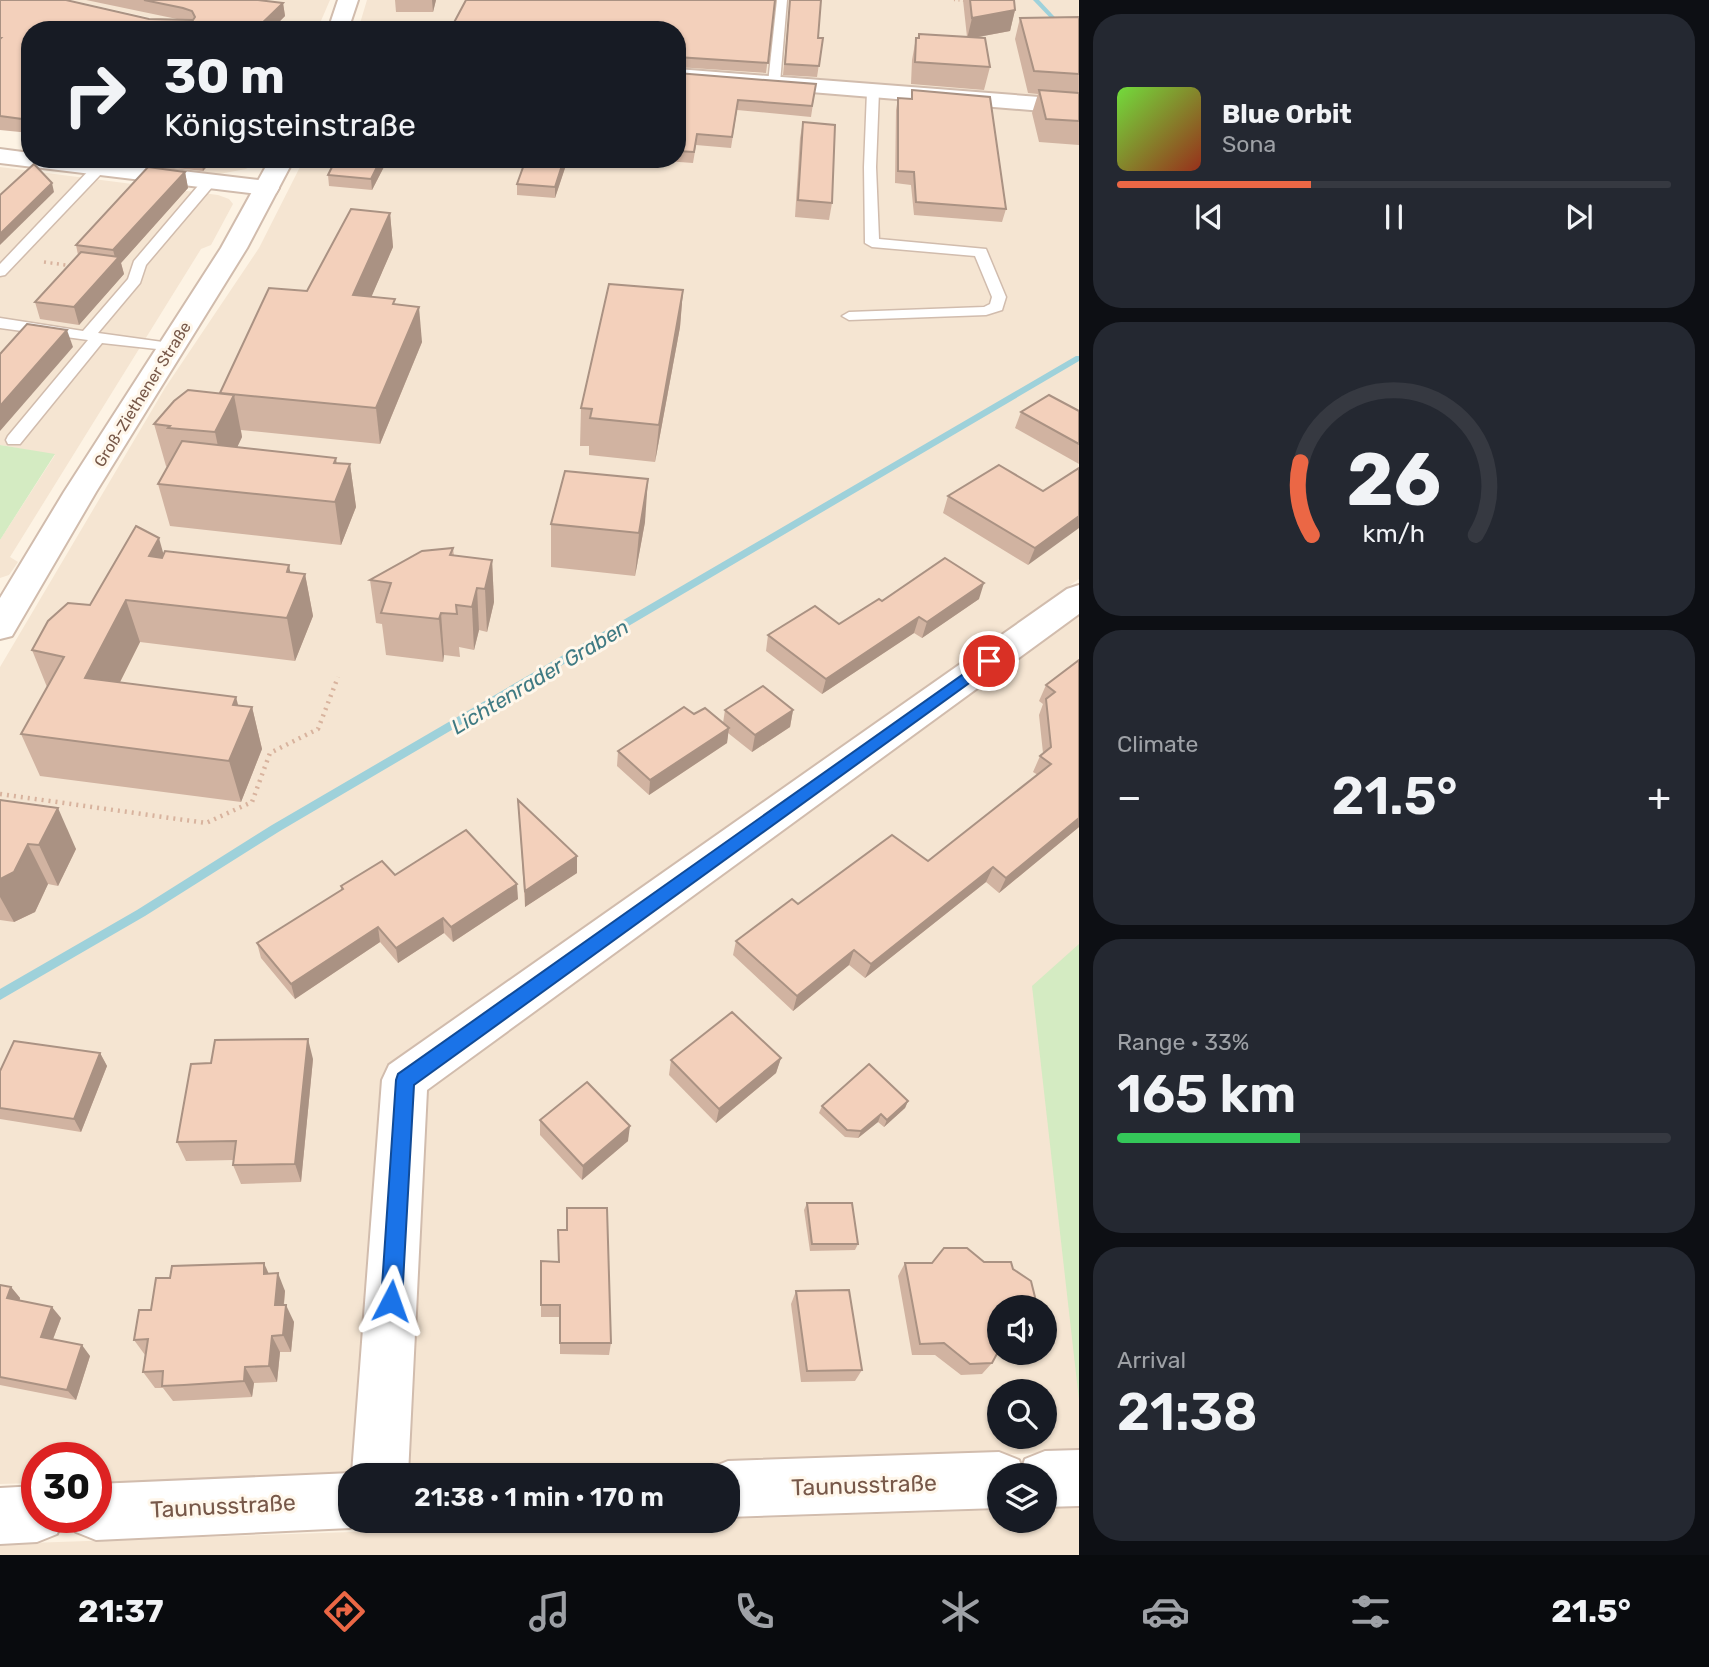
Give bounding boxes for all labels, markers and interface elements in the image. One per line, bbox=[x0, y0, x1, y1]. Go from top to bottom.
text: 30 m bbox=[164, 47, 285, 105]
icon: right bbox=[49, 49, 140, 140]
text: Blue Orbit bbox=[1222, 99, 1352, 130]
text: Königsteinstraße bbox=[164, 106, 416, 144]
text: Sona bbox=[1222, 130, 1276, 158]
icon: previous bbox=[1190, 198, 1228, 236]
icon: pause bbox=[1375, 198, 1413, 236]
icon: next bbox=[1560, 198, 1598, 236]
street label: Groß-Ziethener Straße bbox=[90, 318, 195, 470]
text: 26 bbox=[1347, 438, 1441, 524]
text: km/h bbox=[1363, 519, 1425, 548]
water label: Lichtenrader Graben bbox=[447, 614, 633, 739]
pin bbox=[959, 631, 1019, 691]
icon: arrive bbox=[970, 642, 1008, 680]
text: Climate bbox=[1117, 730, 1198, 758]
text: 21.5° bbox=[1331, 765, 1458, 827]
text: − bbox=[1117, 774, 1142, 820]
text: + bbox=[1647, 774, 1671, 820]
text: Range · 33% bbox=[1117, 1028, 1249, 1056]
text: 165 km bbox=[1117, 1063, 1296, 1125]
position arrow bbox=[354, 1264, 428, 1338]
map controls bbox=[987, 1295, 1057, 1533]
button: sound bbox=[987, 1295, 1057, 1365]
text: Arrival bbox=[1117, 1346, 1186, 1374]
button: search bbox=[987, 1379, 1057, 1449]
text: 21:38 bbox=[1117, 1381, 1258, 1443]
speed limit sign: 30 bbox=[21, 1442, 112, 1533]
button: layers bbox=[987, 1463, 1057, 1533]
street label: Taunusstraße bbox=[791, 1468, 937, 1502]
text: 21:38 · 1 min · 170 m bbox=[414, 1482, 664, 1513]
street label: Taunusstraße bbox=[150, 1488, 296, 1524]
icon: directions bbox=[320, 1587, 369, 1636]
icon: music bbox=[525, 1587, 574, 1636]
icon: phone bbox=[730, 1587, 779, 1636]
icon: climate bbox=[936, 1587, 985, 1636]
icon: car bbox=[1141, 1587, 1190, 1636]
icon: filters bbox=[1346, 1587, 1395, 1636]
text: 21:37 bbox=[78, 1592, 164, 1630]
text: 21.5° bbox=[1551, 1592, 1631, 1630]

